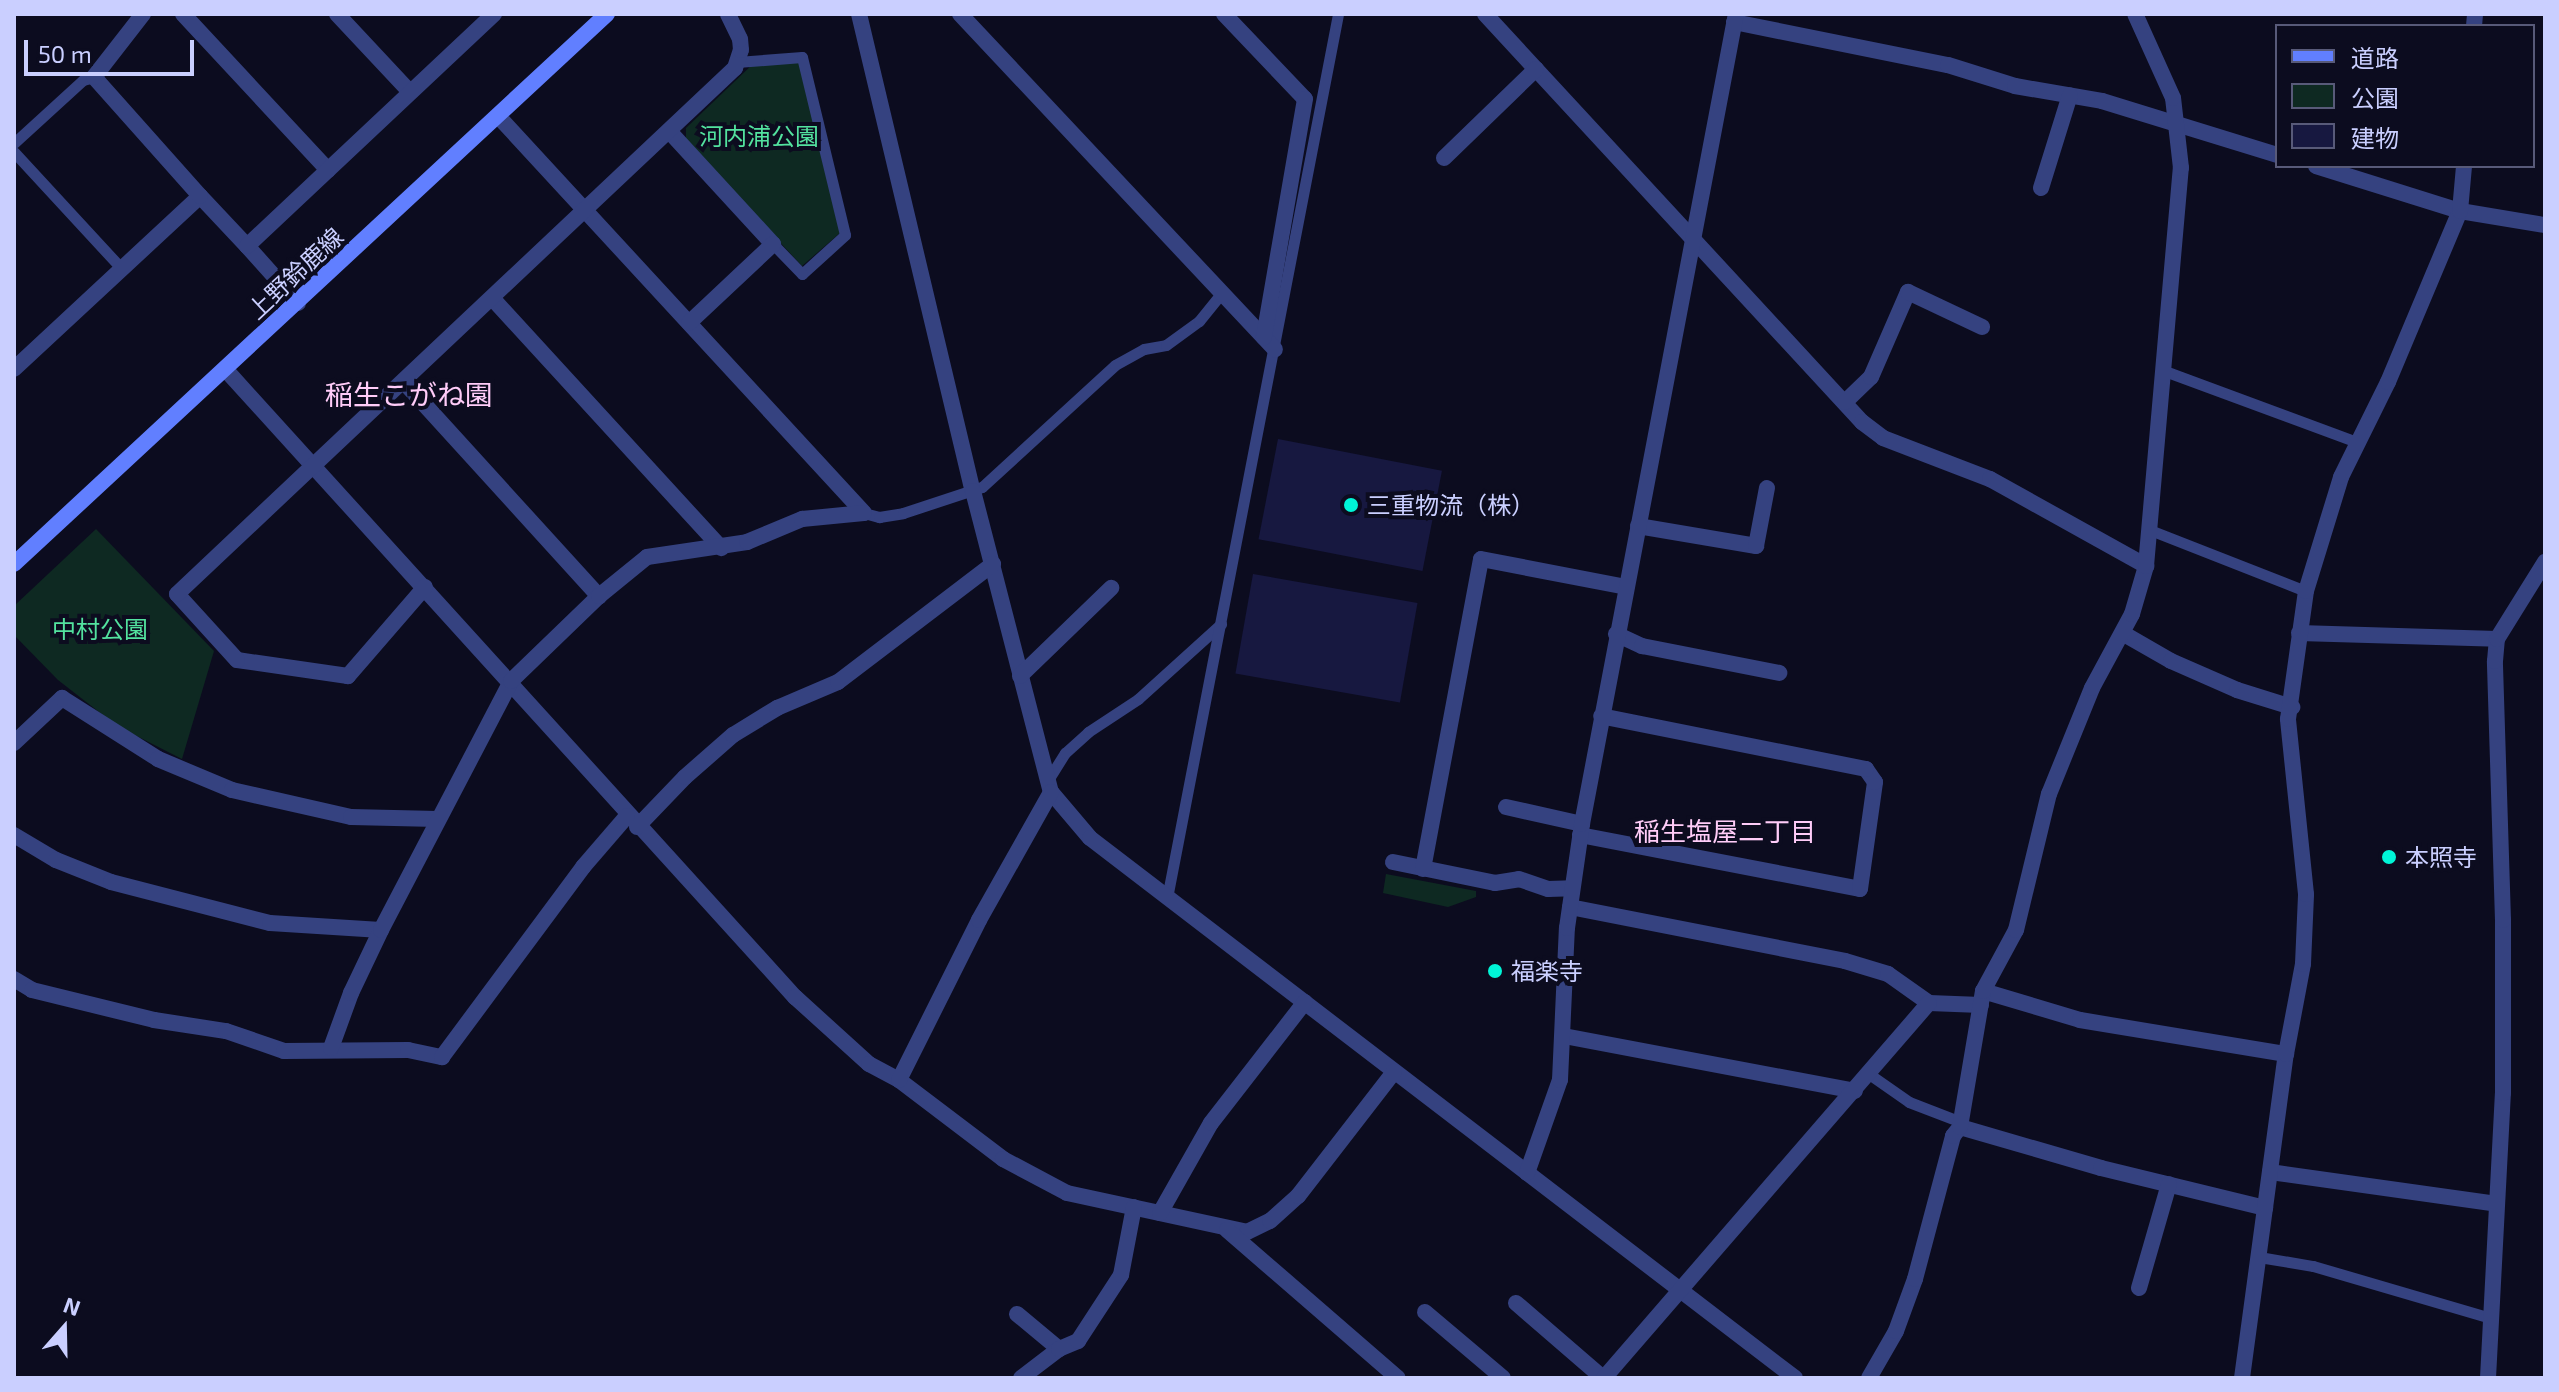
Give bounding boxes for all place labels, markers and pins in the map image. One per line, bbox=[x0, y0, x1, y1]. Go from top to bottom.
place label: 三重物流（株） bbox=[1367, 491, 1535, 519]
marker: 三重物流（株） bbox=[1342, 496, 1360, 514]
place label: 本照寺 bbox=[2405, 843, 2477, 871]
marker: 本照寺 bbox=[2380, 848, 2398, 866]
place label: 福楽寺 bbox=[1511, 957, 1583, 985]
marker: 福楽寺 bbox=[1486, 962, 1504, 980]

